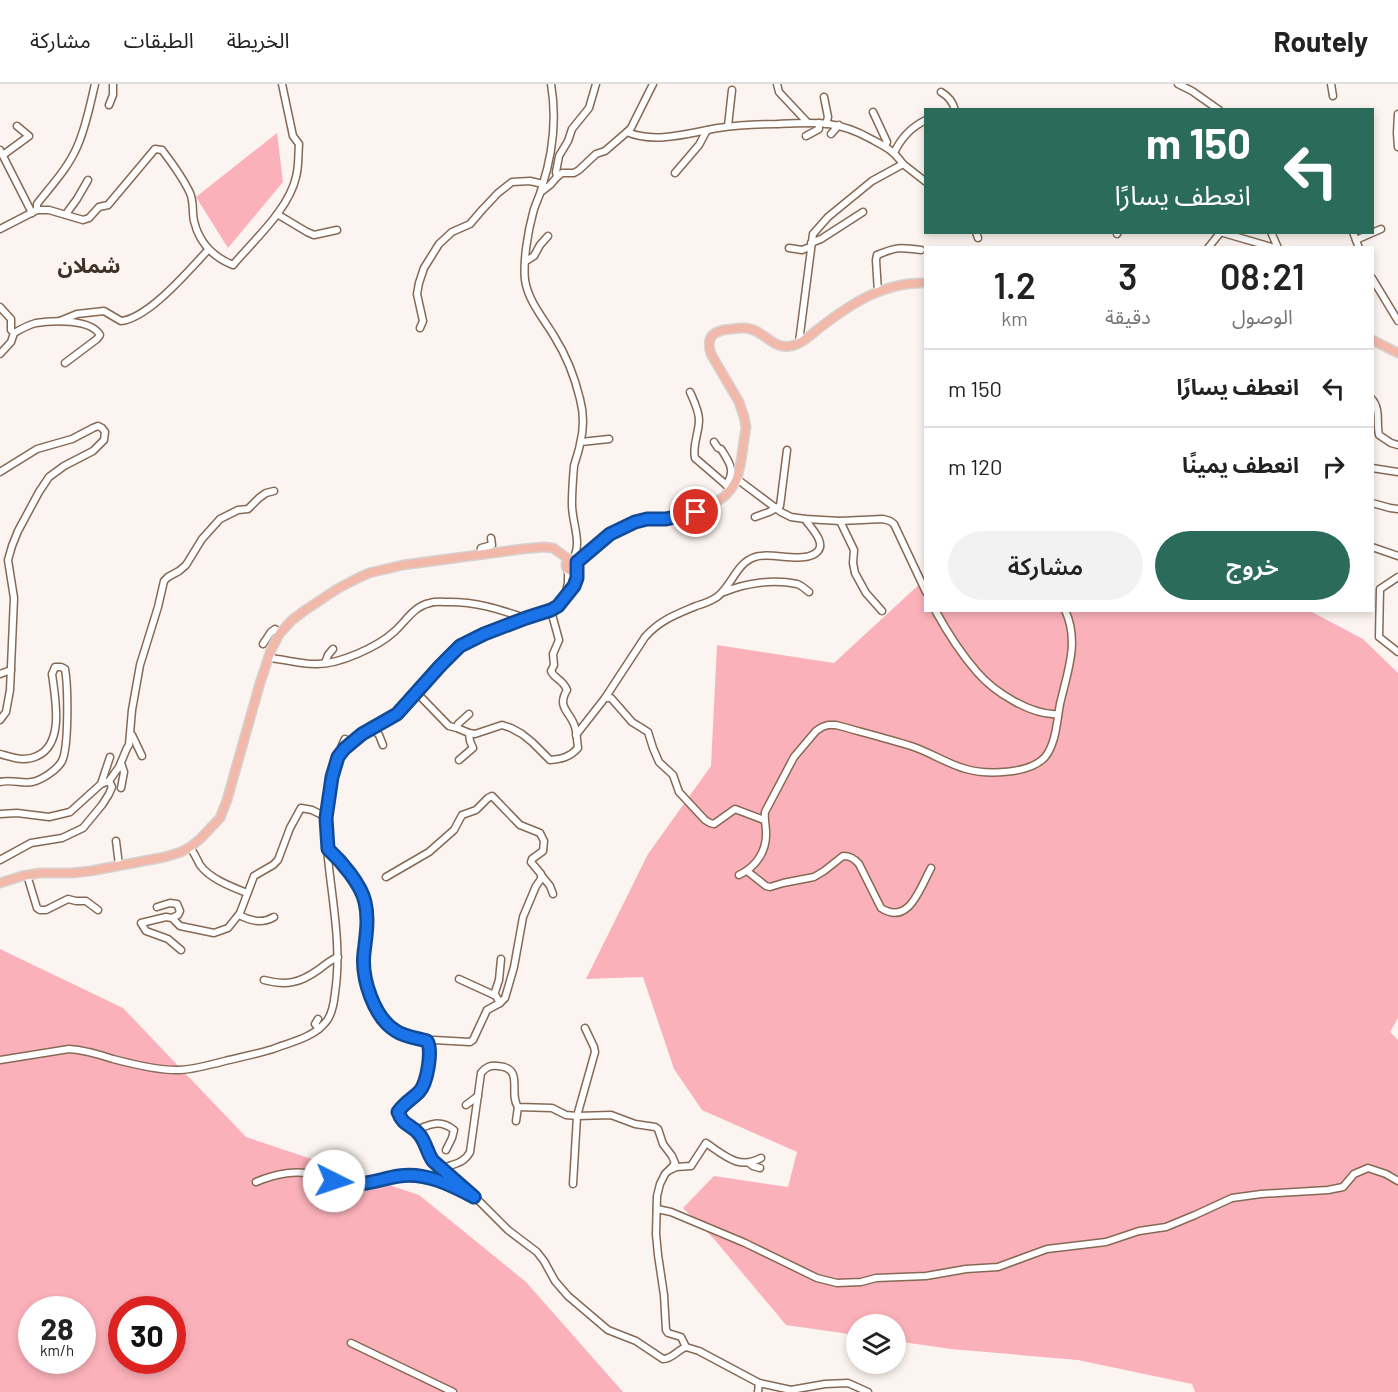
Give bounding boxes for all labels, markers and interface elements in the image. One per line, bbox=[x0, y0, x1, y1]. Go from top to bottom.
text: Routely bbox=[1273, 24, 1368, 58]
text: مشاركة bbox=[30, 27, 91, 52]
text: الطبقات bbox=[124, 27, 194, 52]
text: الخريطة bbox=[227, 27, 290, 52]
text: 150 m bbox=[1146, 117, 1251, 167]
icon: left bbox=[1272, 132, 1350, 210]
text: انعطف يسارًا bbox=[1114, 178, 1251, 210]
district label: شملان bbox=[58, 252, 120, 278]
text: 3 bbox=[1118, 254, 1137, 297]
text: 08:21 bbox=[1220, 254, 1305, 297]
text: 1.2 bbox=[993, 263, 1036, 306]
text: دقيقة bbox=[1105, 304, 1151, 328]
text: الوصول bbox=[1232, 304, 1293, 328]
text: km bbox=[1001, 306, 1028, 330]
icon: left bbox=[1317, 372, 1350, 405]
text: انعطف يسارًا bbox=[1176, 373, 1299, 399]
text: 150 m bbox=[948, 375, 1002, 401]
icon: right bbox=[1317, 450, 1350, 483]
text: انعطف يمينًا bbox=[1182, 451, 1299, 477]
text: 120 m bbox=[948, 453, 1003, 479]
pin bbox=[670, 486, 721, 537]
icon: arrive bbox=[679, 495, 712, 528]
button: مشاركة bbox=[948, 531, 1143, 600]
button: خروج bbox=[1155, 531, 1350, 600]
position arrow bbox=[302, 1149, 366, 1213]
speed limit sign: 30 bbox=[108, 1296, 186, 1374]
text: 28 bbox=[40, 1310, 74, 1346]
map controls bbox=[846, 1314, 906, 1374]
button: layers bbox=[846, 1314, 906, 1374]
text: km/h bbox=[40, 1341, 74, 1359]

